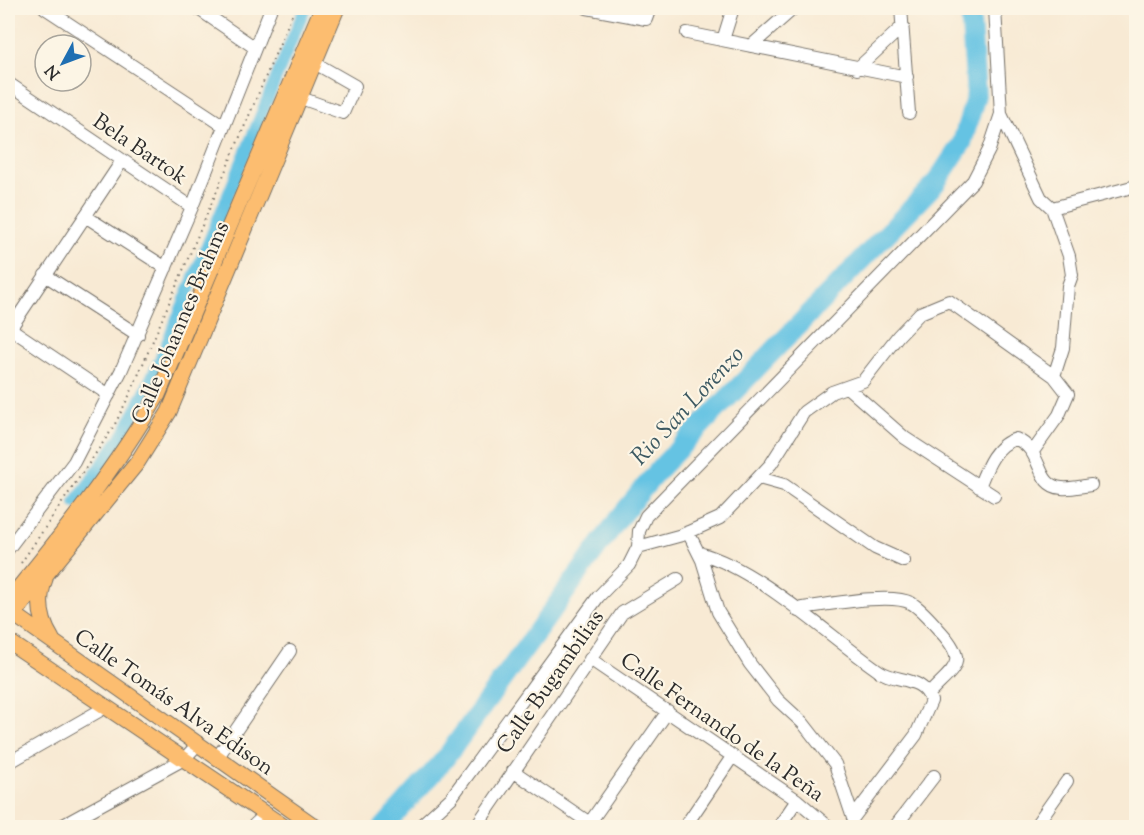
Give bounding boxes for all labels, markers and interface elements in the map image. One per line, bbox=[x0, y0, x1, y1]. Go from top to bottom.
north arrow bbox=[33, 33, 93, 93]
text: N bbox=[41, 59, 66, 84]
street label: Bela Bartok bbox=[85, 107, 193, 194]
street label: Calle Johannes Brahms bbox=[125, 217, 239, 429]
water label: Rio San Lorenzo bbox=[624, 339, 753, 474]
street label: Calle Bugambilias bbox=[490, 604, 613, 761]
street label: Calle Tomás Alva Edison bbox=[67, 622, 280, 785]
street label: Calle Fernando de la Peña bbox=[613, 646, 830, 811]

